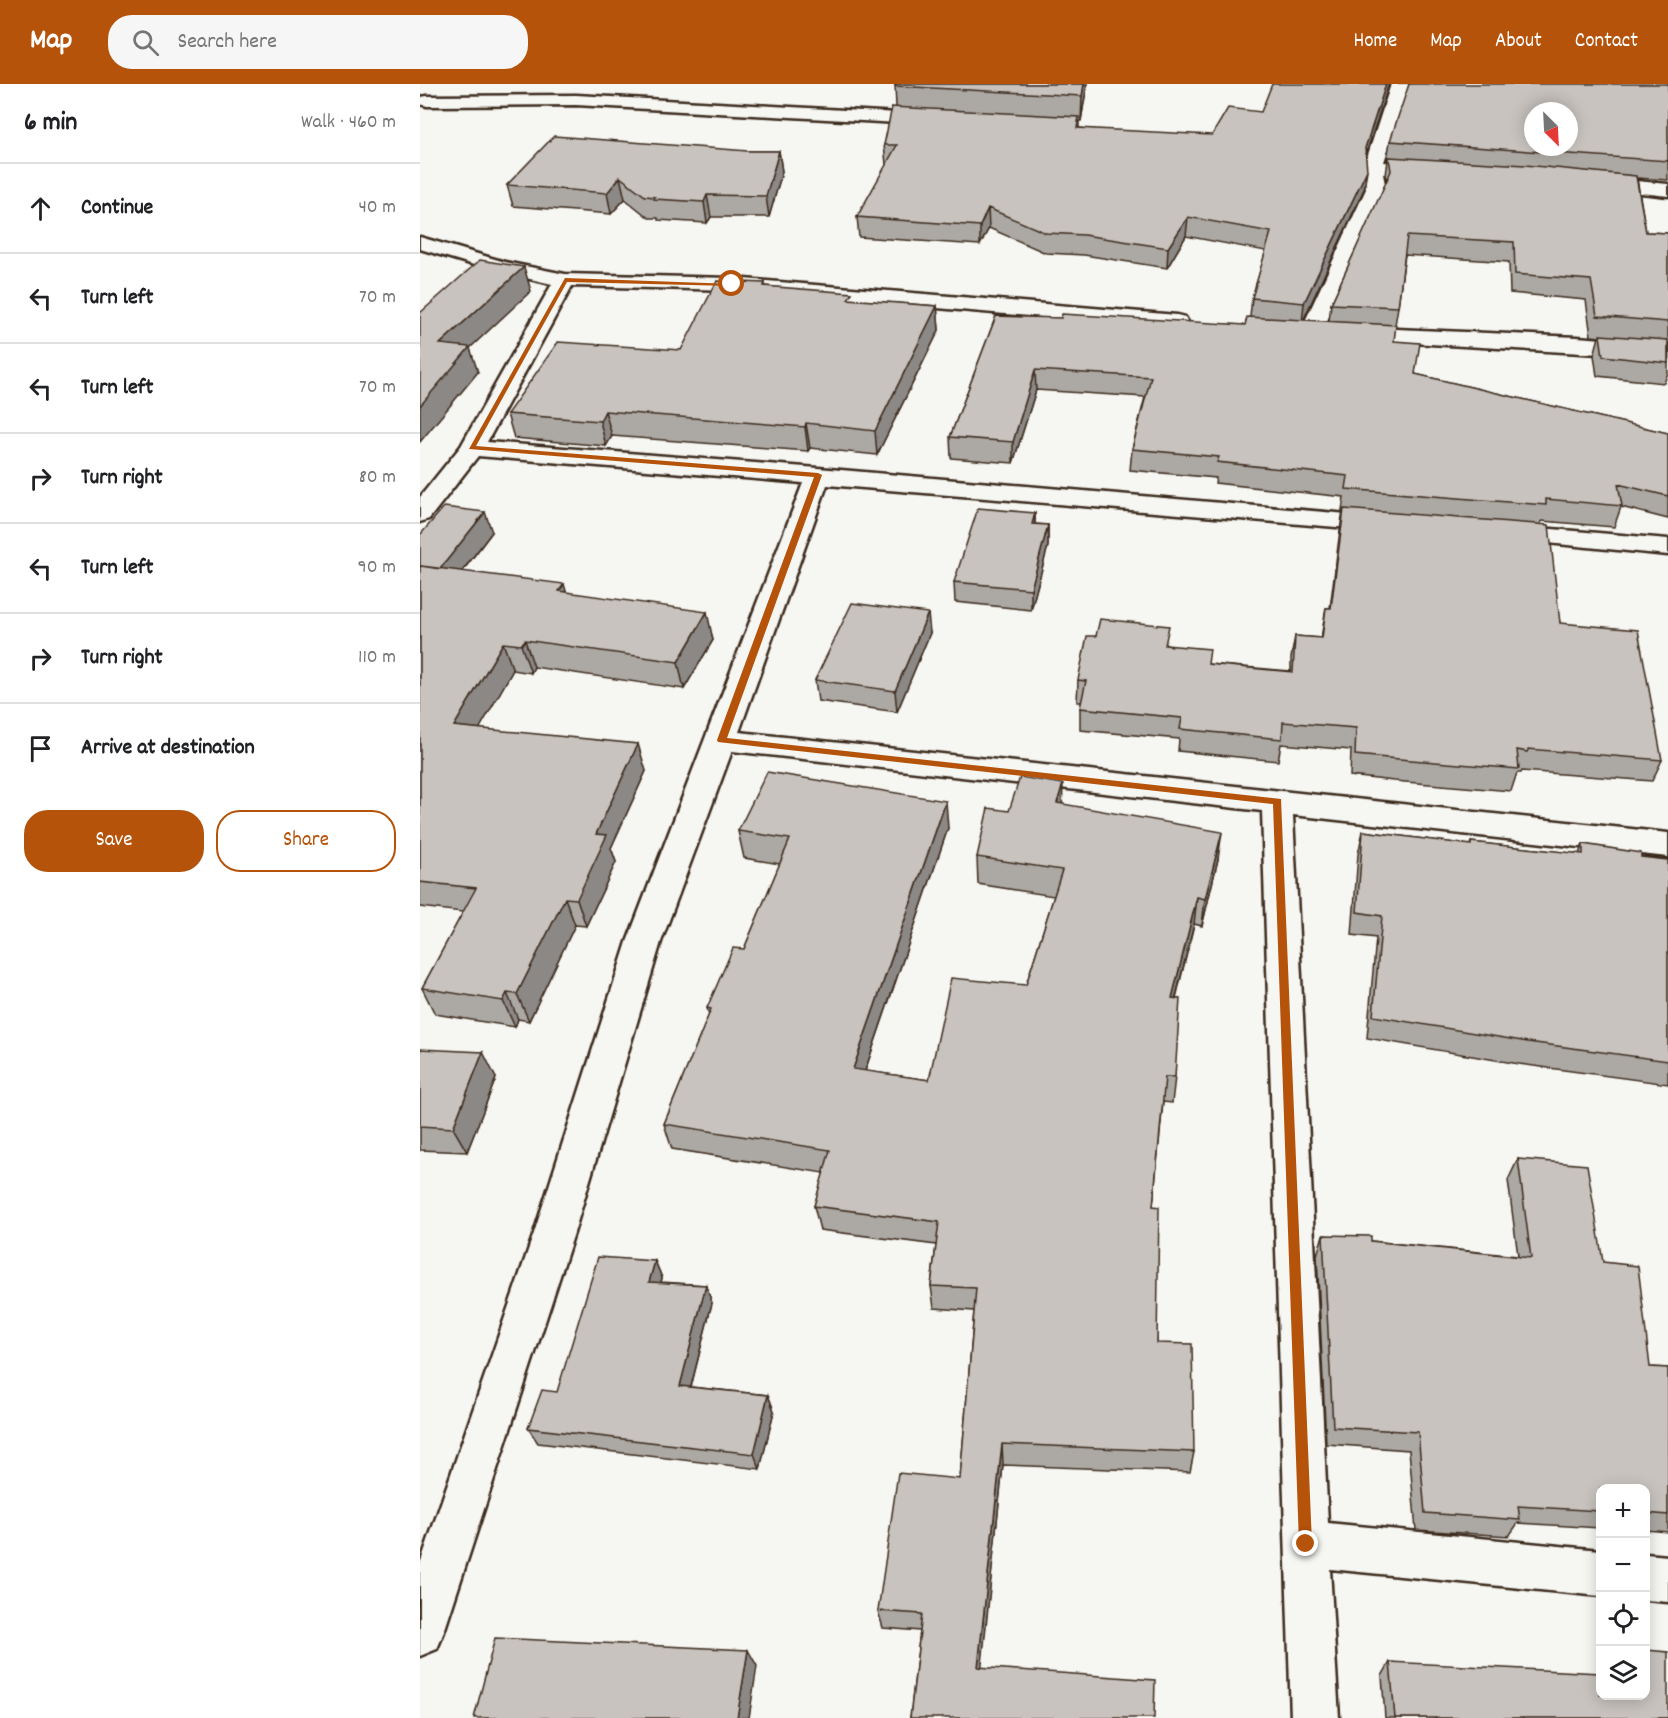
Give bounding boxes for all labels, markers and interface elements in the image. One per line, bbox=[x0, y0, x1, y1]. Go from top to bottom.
search box bbox=[108, 15, 528, 69]
text: Map bbox=[30, 22, 72, 62]
icon: search bbox=[129, 26, 162, 59]
text: Search here bbox=[177, 27, 277, 58]
text: Home bbox=[1353, 27, 1397, 57]
text: Map bbox=[1430, 27, 1462, 57]
text: About bbox=[1495, 27, 1542, 57]
text: Contact bbox=[1575, 27, 1638, 57]
north arrow bbox=[1524, 102, 1578, 156]
text: 6 min bbox=[24, 105, 77, 142]
text: Walk · 460 m bbox=[301, 109, 396, 137]
icon: ahead bbox=[24, 192, 57, 225]
text: Continue bbox=[81, 193, 153, 224]
text: 40 m bbox=[358, 194, 396, 222]
route start bbox=[718, 270, 744, 296]
icon: left bbox=[24, 282, 57, 315]
text: Turn left bbox=[81, 283, 153, 314]
text: 70 m bbox=[359, 284, 396, 312]
icon: left bbox=[24, 372, 57, 405]
text: Turn left bbox=[81, 373, 153, 404]
text: 70 m bbox=[359, 374, 396, 402]
icon: right bbox=[24, 462, 57, 495]
text: Turn right bbox=[81, 463, 163, 494]
text: 80 m bbox=[359, 464, 396, 492]
icon: left bbox=[24, 552, 57, 585]
text: Turn left bbox=[81, 553, 153, 584]
text: 90 m bbox=[358, 554, 396, 582]
icon: right bbox=[24, 642, 57, 675]
text: Turn right bbox=[81, 643, 163, 674]
text: 110 m bbox=[358, 644, 396, 672]
icon: arrive bbox=[24, 732, 57, 765]
text: Arrive at destination bbox=[81, 733, 255, 764]
button: Save bbox=[24, 810, 204, 872]
button: Share bbox=[216, 810, 396, 872]
map controls bbox=[1596, 1484, 1650, 1700]
button: + bbox=[1596, 1484, 1650, 1538]
route end bbox=[1292, 1530, 1318, 1556]
button: − bbox=[1596, 1538, 1650, 1592]
button: locate bbox=[1596, 1592, 1650, 1646]
button: layers bbox=[1596, 1646, 1650, 1700]

